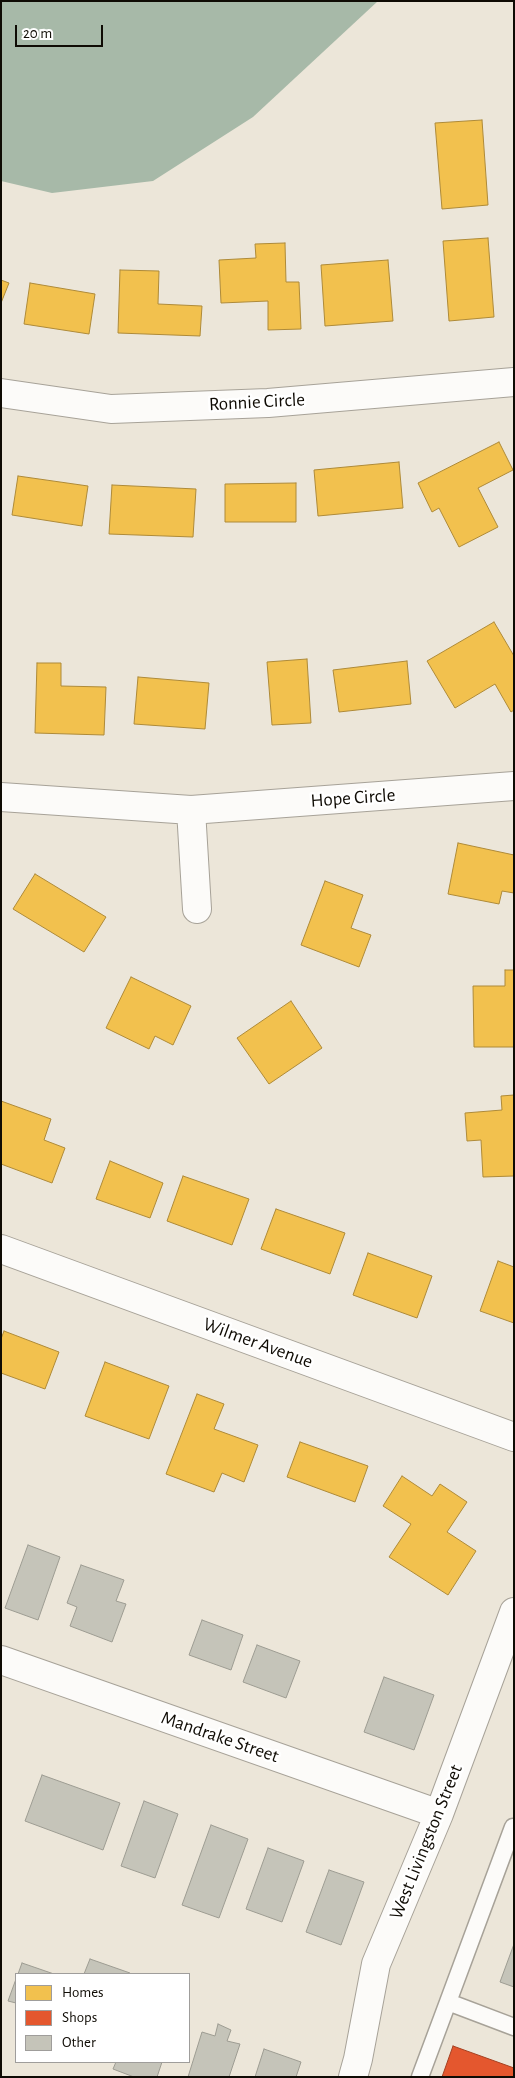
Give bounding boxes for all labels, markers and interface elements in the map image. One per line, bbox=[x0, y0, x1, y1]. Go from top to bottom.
scale bar bbox=[18, 15, 105, 47]
text: 20 m bbox=[23, 26, 52, 41]
street label: Ronnie Circle bbox=[208, 388, 306, 416]
street label: Hope Circle bbox=[310, 784, 396, 812]
street label: Wilmer Avenue bbox=[200, 1313, 316, 1373]
street label: Mandrake Street bbox=[158, 1706, 282, 1768]
street label: West Livingston Street bbox=[385, 1761, 467, 1923]
legend bbox=[15, 1973, 190, 2063]
text: Homes bbox=[62, 1985, 104, 2000]
text: Shops bbox=[62, 2010, 97, 2025]
text: Other bbox=[62, 2035, 96, 2050]

